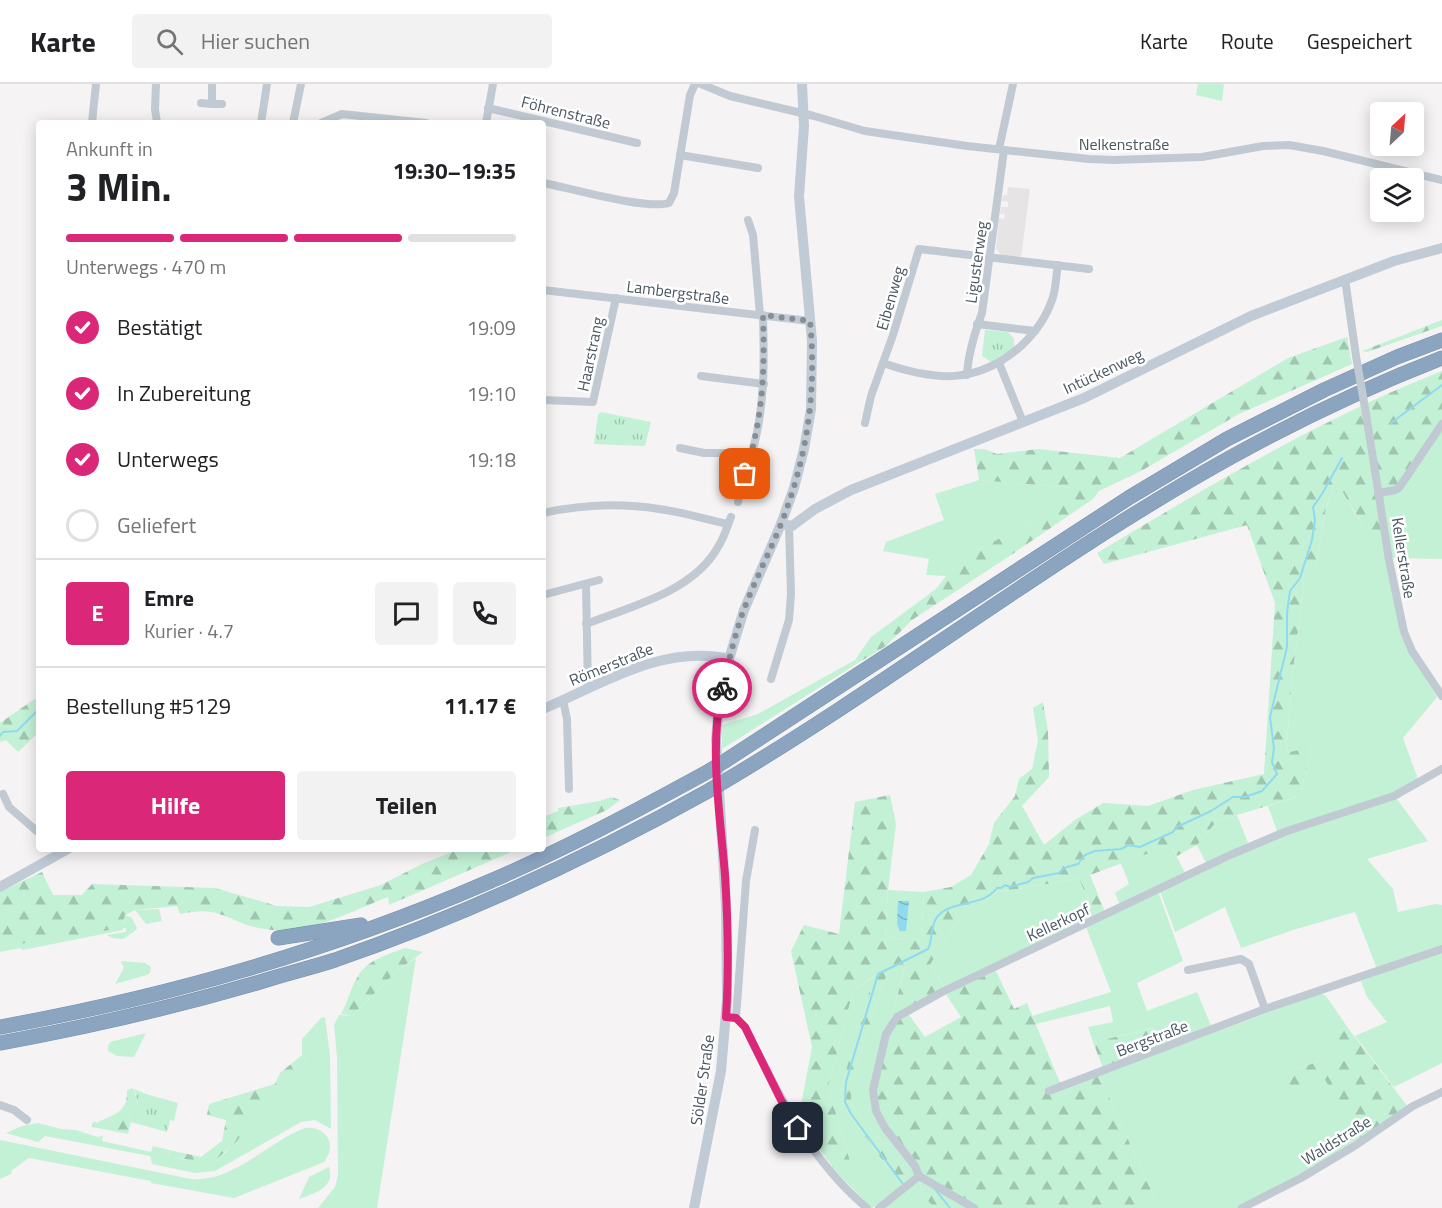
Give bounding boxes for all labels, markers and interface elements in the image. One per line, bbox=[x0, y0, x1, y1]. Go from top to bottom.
search box bbox=[132, 14, 552, 68]
text: Karte bbox=[30, 20, 96, 63]
text: Hier suchen bbox=[201, 24, 310, 58]
icon: search bbox=[153, 25, 186, 58]
text: Karte bbox=[1140, 25, 1188, 57]
text: Route bbox=[1221, 25, 1274, 57]
text: Gespeichert bbox=[1307, 25, 1412, 57]
street label: Föhrenstraße bbox=[519, 89, 613, 135]
north arrow bbox=[1370, 102, 1424, 156]
map controls bbox=[1370, 102, 1424, 222]
street label: Nelkenstraße bbox=[1079, 132, 1169, 156]
text: Ankunft in bbox=[66, 133, 153, 164]
text: 19:30–19:35 bbox=[393, 154, 516, 188]
text: 3 Min. bbox=[66, 157, 172, 216]
button: layers bbox=[1370, 168, 1424, 222]
street label: Ligusterweg bbox=[958, 219, 994, 305]
text: Unterwegs · 470 m bbox=[66, 251, 226, 282]
street label: Eibenweg bbox=[869, 263, 911, 333]
street label: Lambergstraße bbox=[625, 274, 731, 310]
text: Bestätigt bbox=[117, 310, 202, 344]
icon: check bbox=[66, 311, 99, 344]
text: 19:09 bbox=[467, 312, 516, 343]
street label: Haarstrang bbox=[570, 314, 610, 394]
street label: Intückenweg bbox=[1059, 342, 1147, 400]
text: In Zubereitung bbox=[117, 376, 251, 410]
icon: check bbox=[66, 377, 99, 410]
text: 19:10 bbox=[467, 378, 516, 409]
text: Unterwegs bbox=[117, 442, 219, 476]
icon: check bbox=[66, 443, 99, 476]
text: 19:18 bbox=[467, 444, 516, 475]
pin bbox=[719, 448, 770, 499]
icon: bag bbox=[728, 457, 761, 490]
text: Geliefert bbox=[117, 508, 196, 542]
street label: Kellerstraße bbox=[1386, 516, 1422, 600]
text: Emre bbox=[144, 581, 194, 615]
button: chat bbox=[375, 582, 438, 645]
button: phone bbox=[453, 582, 516, 645]
text: E bbox=[91, 596, 104, 630]
text: Kurier · 4.7 bbox=[144, 615, 234, 646]
street label: Römerstraße bbox=[565, 636, 657, 692]
courier bbox=[692, 658, 752, 718]
icon: bike bbox=[706, 672, 739, 705]
text: Bestellung #5129 bbox=[66, 689, 231, 723]
text: 11.17 € bbox=[444, 689, 516, 723]
button: Hilfe bbox=[66, 771, 285, 840]
button: Teilen bbox=[297, 771, 516, 840]
street label: Kellerkopf bbox=[1022, 897, 1094, 947]
street label: Bergstraße bbox=[1112, 1013, 1192, 1063]
street label: Sölder Straße bbox=[684, 1033, 720, 1127]
pin bbox=[772, 1102, 823, 1153]
street label: Waldstraße bbox=[1297, 1109, 1375, 1171]
icon: home bbox=[781, 1111, 814, 1144]

